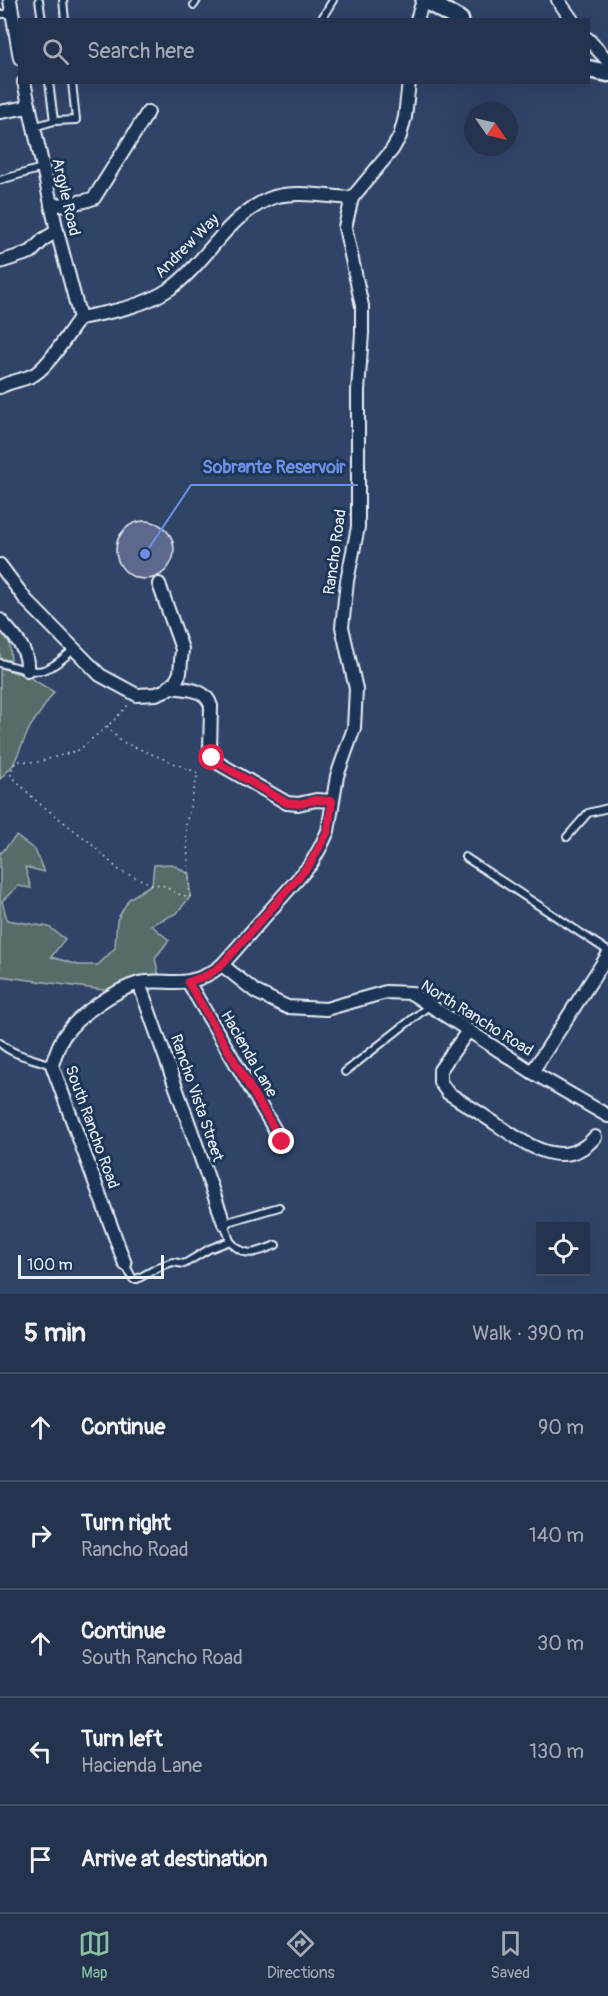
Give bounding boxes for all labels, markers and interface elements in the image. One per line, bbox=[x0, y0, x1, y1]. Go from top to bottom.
search box bbox=[18, 18, 590, 84]
icon: search bbox=[39, 35, 72, 68]
text: Search here bbox=[87, 37, 194, 65]
north arrow bbox=[464, 102, 518, 156]
street label: Argyle Road bbox=[47, 156, 85, 238]
street label: Andrew Way bbox=[151, 210, 223, 282]
callout: Sobrante Reservoir bbox=[191, 449, 358, 485]
text: Sobrante Reservoir bbox=[202, 456, 346, 479]
street label: Rancho Road bbox=[319, 508, 351, 596]
route start bbox=[198, 744, 224, 770]
street label: North Rancho Road bbox=[417, 975, 537, 1061]
street label: Hacienda Lane bbox=[216, 1007, 282, 1101]
street label: Rancho Vista Street bbox=[166, 1032, 228, 1165]
street label: South Rancho Road bbox=[60, 1063, 124, 1191]
route end bbox=[268, 1128, 294, 1154]
map controls bbox=[536, 1222, 590, 1276]
button: locate bbox=[536, 1222, 590, 1276]
scale bar bbox=[18, 1252, 164, 1280]
text: 100 m bbox=[27, 1255, 73, 1275]
text: 5 min bbox=[24, 1317, 86, 1349]
text: Walk · 390 m bbox=[472, 1321, 584, 1346]
icon: ahead bbox=[24, 1411, 57, 1444]
text: Continue bbox=[81, 1413, 165, 1441]
text: 90 m bbox=[538, 1415, 584, 1440]
text: Turn right bbox=[81, 1509, 171, 1537]
icon: right bbox=[24, 1519, 57, 1552]
text: 140 m bbox=[529, 1523, 584, 1548]
text: Rancho Road bbox=[81, 1537, 189, 1562]
text: Continue bbox=[81, 1617, 165, 1645]
icon: ahead bbox=[24, 1627, 57, 1660]
text: 30 m bbox=[537, 1631, 584, 1656]
text: South Rancho Road bbox=[81, 1645, 243, 1670]
text: Turn left bbox=[81, 1725, 163, 1753]
icon: left bbox=[24, 1735, 57, 1768]
text: 130 m bbox=[529, 1739, 584, 1764]
text: Hacienda Lane bbox=[81, 1753, 202, 1778]
icon: arrive bbox=[24, 1843, 57, 1876]
text: Arrive at destination bbox=[81, 1845, 267, 1873]
tab: Map bbox=[78, 1927, 111, 1983]
tab: Directions bbox=[267, 1927, 335, 1983]
tab: Saved bbox=[490, 1927, 530, 1983]

